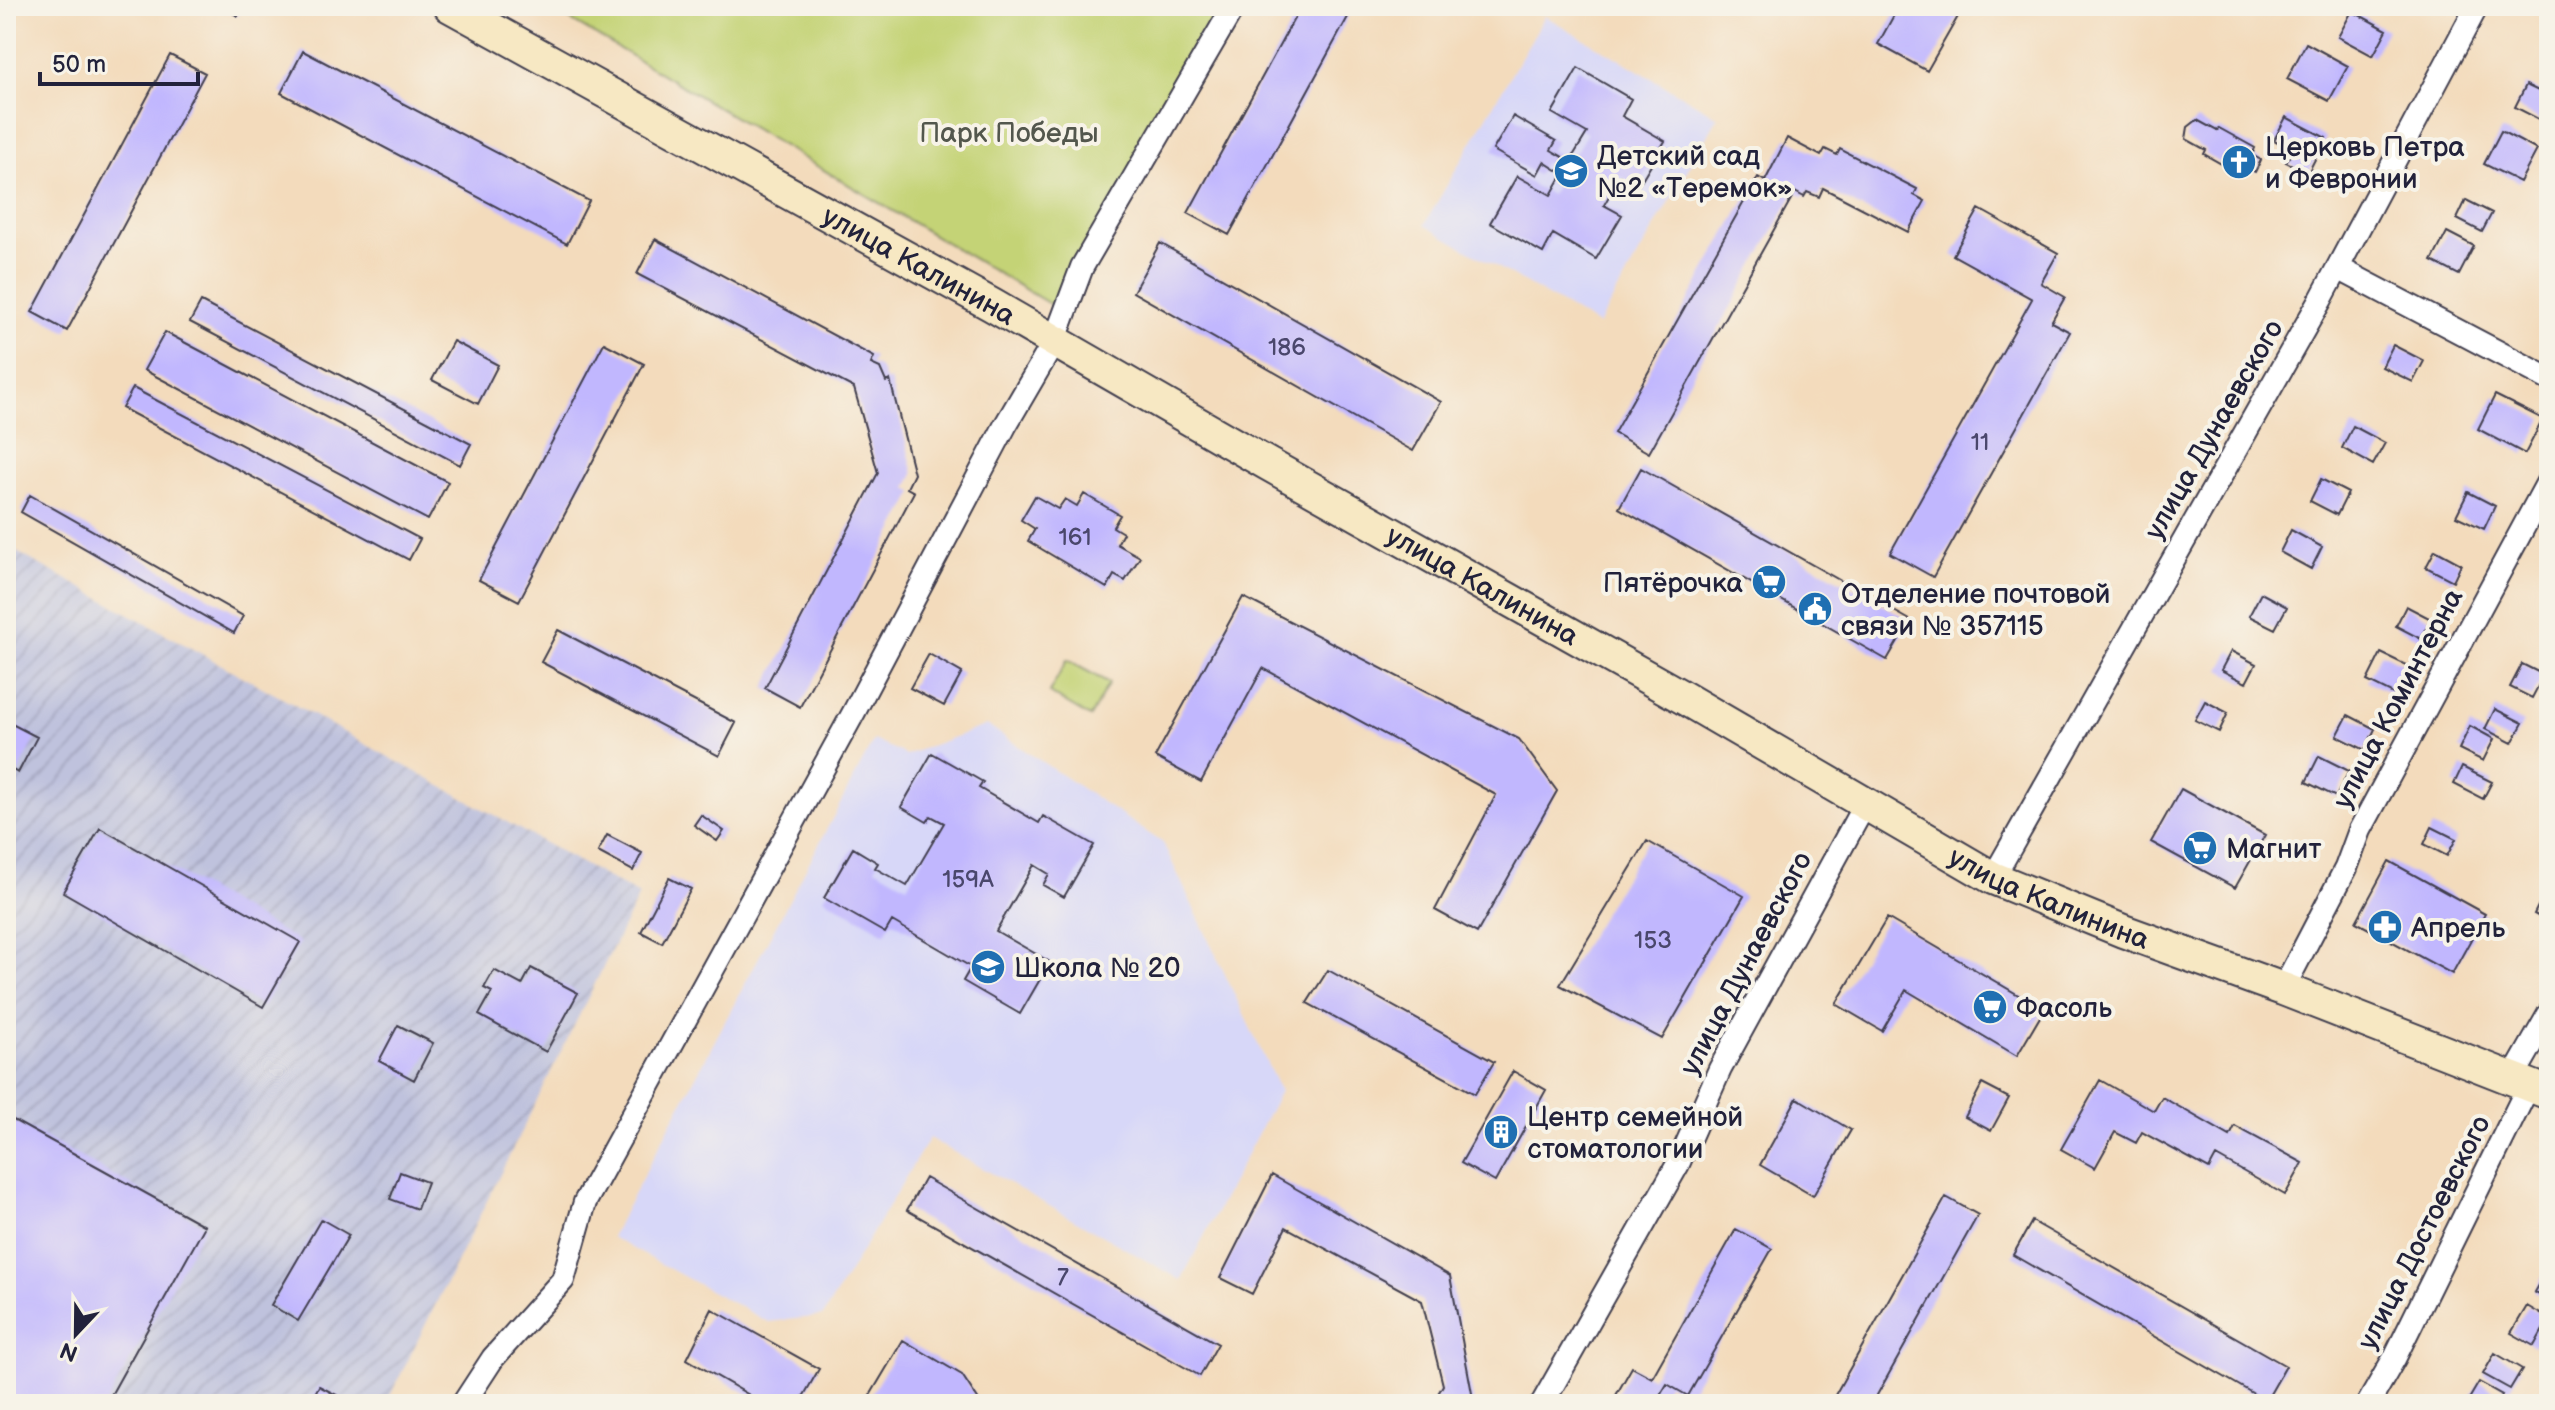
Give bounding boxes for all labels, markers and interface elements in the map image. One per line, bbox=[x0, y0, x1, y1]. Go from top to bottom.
scale bar bbox=[40, 36, 198, 86]
text: 50 m bbox=[52, 50, 106, 79]
park label: Парк Победы bbox=[919, 117, 1099, 150]
place label: Церковь Петра и Февронии bbox=[2265, 131, 2465, 196]
place label: Детский сад №2 «Теремок» bbox=[1597, 140, 1793, 205]
church icon: Церковь Петра и Февронии bbox=[2220, 143, 2258, 181]
school or university icon: Детский сад №2 «Теремок» bbox=[1552, 152, 1590, 190]
street label: улица Калинина bbox=[816, 200, 1021, 333]
street label: улица Дунаевского bbox=[2138, 314, 2291, 545]
house number: 186 bbox=[1268, 333, 1306, 362]
house number: 11 bbox=[1971, 428, 1989, 457]
street label: улица Калинина bbox=[1380, 519, 1584, 654]
house number: 161 bbox=[1058, 523, 1092, 552]
supermarket icon: Пятёрочка bbox=[1750, 563, 1788, 601]
place label: Пятёрочка bbox=[1603, 567, 1743, 600]
place label: Отделение почтовой связи № 357115 bbox=[1841, 578, 2111, 643]
street label: улица Коминтерна bbox=[2326, 583, 2470, 814]
public building icon: Отделение почтовой связи № 357115 bbox=[1796, 590, 1834, 628]
supermarket icon: Магнит bbox=[2181, 829, 2219, 867]
place label: Магнит bbox=[2226, 833, 2321, 866]
street label: улица Калинина bbox=[1942, 841, 2154, 957]
street label: улица Дунаевского bbox=[1674, 846, 1819, 1081]
house number: 159А bbox=[942, 865, 994, 894]
pharmacy icon: Апрель bbox=[2366, 908, 2404, 946]
place label: Апрель bbox=[2410, 912, 2505, 945]
house number: 153 bbox=[1634, 926, 1672, 955]
school or university icon: Школа № 20 bbox=[969, 948, 1007, 986]
place label: Школа № 20 bbox=[1014, 952, 1180, 985]
supermarket icon: Фасоль bbox=[1971, 988, 2009, 1026]
place label: Фасоль bbox=[2016, 992, 2112, 1025]
place label: Центр cемейной cтоматологии bbox=[1527, 1101, 1743, 1166]
street label: улица Достоевского bbox=[2351, 1110, 2498, 1355]
building icon: Центр cемейной cтоматологии bbox=[1482, 1113, 1520, 1151]
house number: 7 bbox=[1057, 1263, 1069, 1292]
north arrow bbox=[36, 1294, 116, 1374]
text: N bbox=[56, 1336, 82, 1367]

